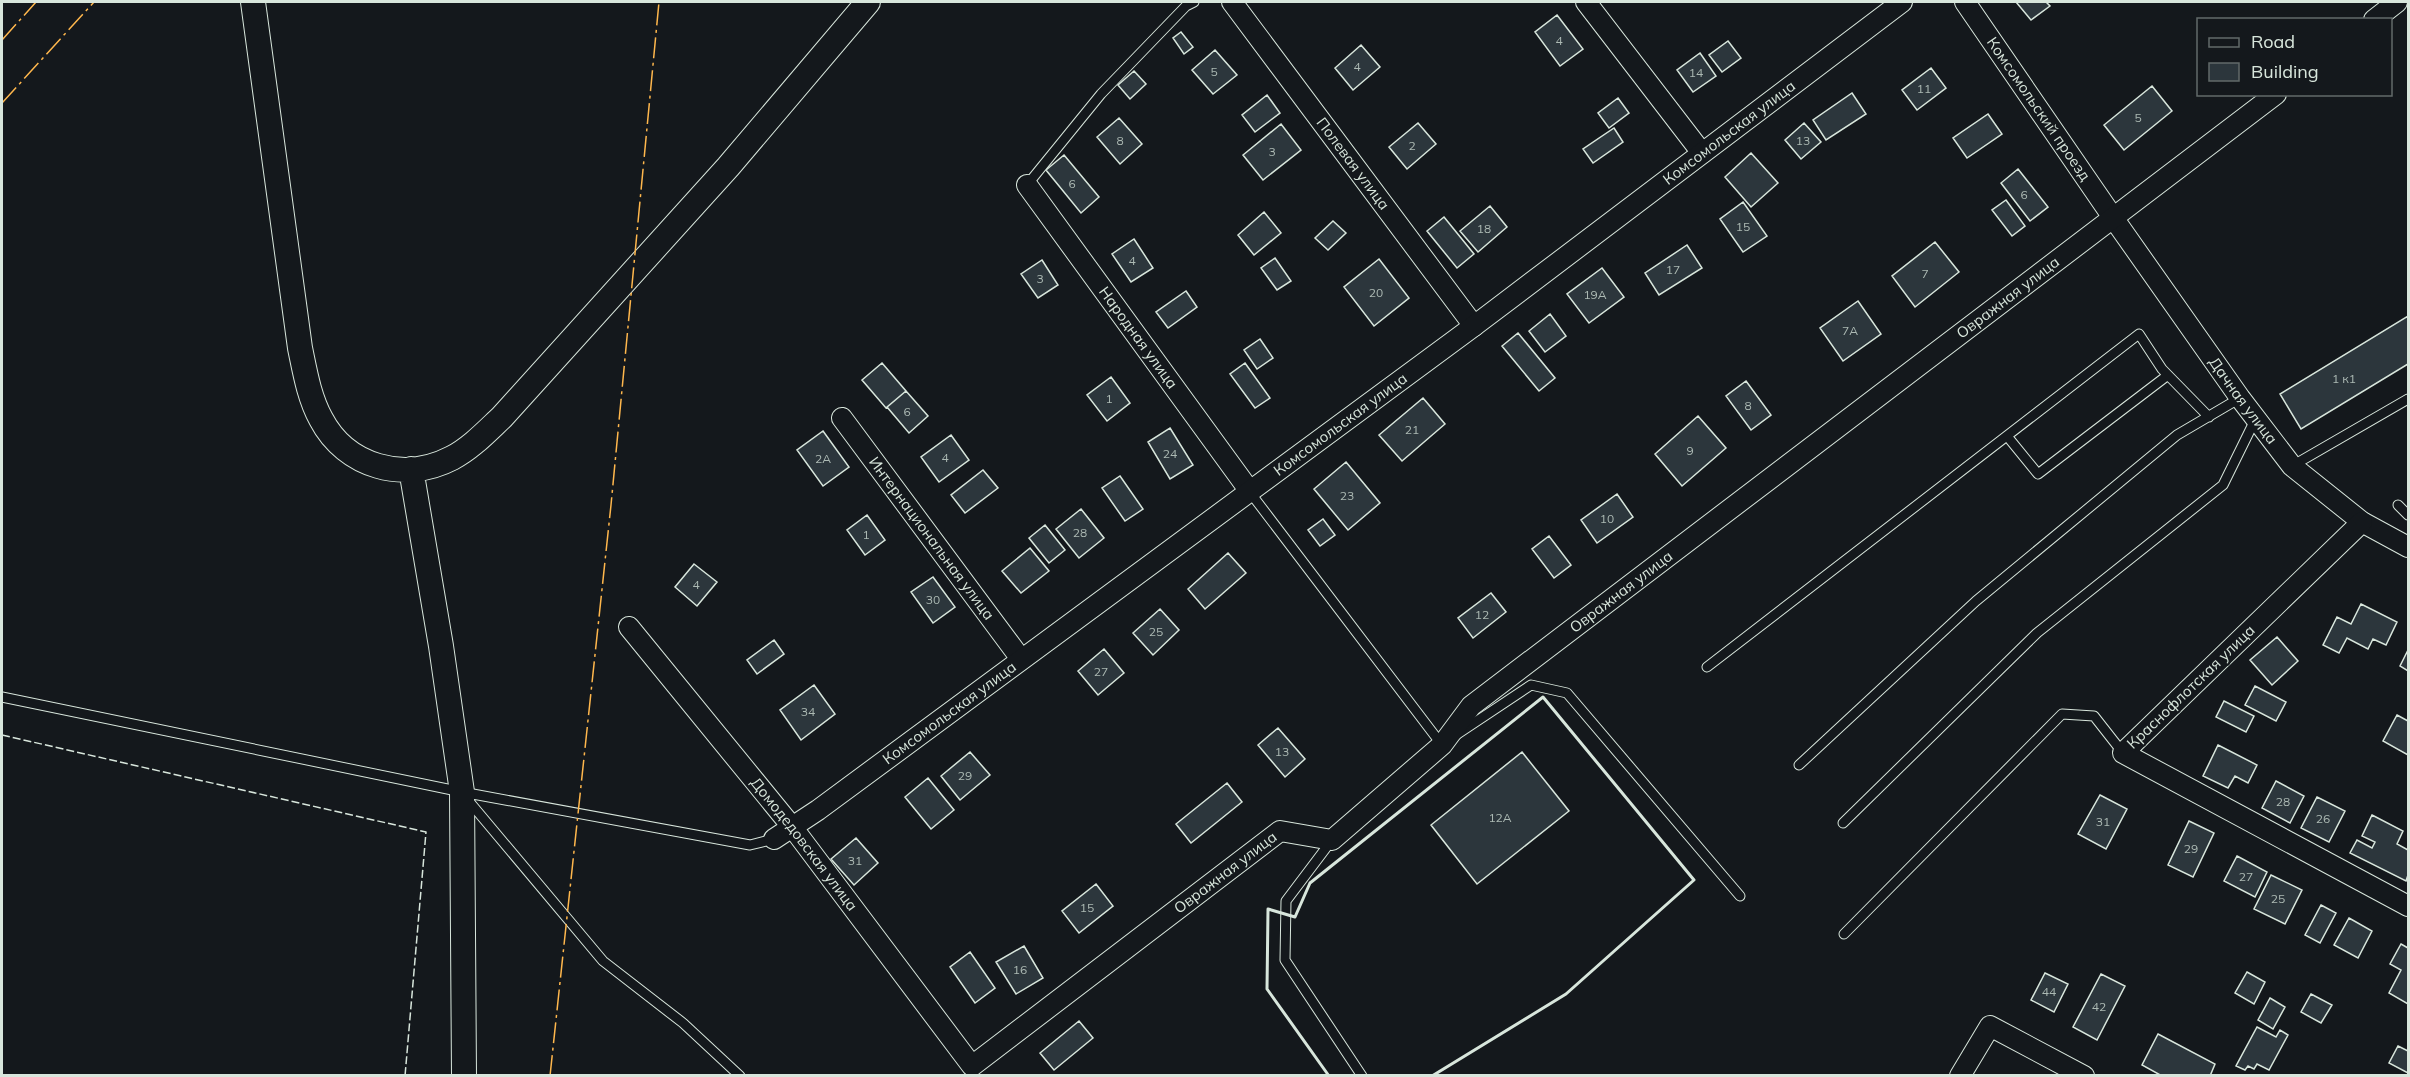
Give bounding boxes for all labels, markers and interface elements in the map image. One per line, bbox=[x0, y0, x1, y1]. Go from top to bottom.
legend bbox=[2197, 18, 2392, 96]
text: Road bbox=[2251, 30, 2295, 53]
house number: 4 bbox=[1555, 33, 1563, 48]
street label: Комсомольский проезд bbox=[1983, 33, 2095, 184]
house number: 4 bbox=[1353, 59, 1361, 74]
text: Building bbox=[2251, 60, 2319, 83]
house number: 5 bbox=[1210, 64, 1218, 79]
house number: 14 bbox=[1689, 65, 1703, 80]
street label: Комсомольская улица bbox=[1659, 76, 1799, 189]
house number: 11 bbox=[1917, 81, 1931, 96]
house number: 5 bbox=[2134, 110, 2142, 125]
street label: Полевая улица bbox=[1313, 114, 1394, 214]
house number: 8 bbox=[1116, 133, 1124, 148]
house number: 13 bbox=[1796, 133, 1810, 148]
house number: 2 bbox=[1408, 138, 1416, 153]
house number: 3 bbox=[1268, 144, 1276, 159]
house number: 6 bbox=[1068, 176, 1076, 191]
house number: 6 bbox=[2020, 187, 2028, 202]
house number: 15 bbox=[1736, 219, 1750, 234]
house number: 18 bbox=[1477, 221, 1491, 236]
street label: Овражная улица bbox=[1952, 252, 2063, 343]
house number: 4 bbox=[1128, 253, 1136, 268]
house number: 17 bbox=[1666, 262, 1680, 277]
house number: 7 bbox=[1921, 266, 1929, 281]
house number: 3 bbox=[1036, 271, 1044, 286]
street label: Народная улица bbox=[1095, 283, 1182, 392]
house number: 20 bbox=[1369, 285, 1383, 300]
house number: 19А bbox=[1583, 287, 1607, 302]
house number: 7А bbox=[1842, 323, 1858, 338]
street label: Дачная улица bbox=[2205, 353, 2282, 448]
street label: Комсомольская улица bbox=[1270, 369, 1411, 480]
house number: 1 к1 bbox=[2332, 371, 2356, 386]
house number: 1 bbox=[1105, 391, 1113, 406]
house number: 8 bbox=[1744, 398, 1752, 413]
house number: 6 bbox=[903, 404, 911, 419]
house number: 21 bbox=[1405, 422, 1419, 437]
house number: 9 bbox=[1686, 443, 1694, 458]
house number: 24 bbox=[1163, 446, 1177, 461]
house number: 4 bbox=[941, 450, 949, 465]
house number: 2А bbox=[815, 451, 831, 466]
street label: Интернациональная улица bbox=[865, 453, 999, 624]
house number: 23 bbox=[1340, 488, 1354, 503]
house number: 10 bbox=[1600, 511, 1614, 526]
house number: 28 bbox=[1073, 525, 1087, 540]
house number: 1 bbox=[862, 527, 870, 542]
street label: Овражная улица bbox=[1566, 546, 1676, 637]
house number: 4 bbox=[692, 577, 700, 592]
house number: 30 bbox=[926, 592, 940, 607]
house number: 12 bbox=[1475, 607, 1489, 622]
street label: Краснофлотская улица bbox=[2123, 621, 2259, 753]
house number: 25 bbox=[1149, 624, 1163, 639]
street label: Комсомольская улица bbox=[879, 657, 1020, 768]
house number: 27 bbox=[1094, 664, 1108, 679]
house number: 34 bbox=[801, 704, 815, 719]
house number: 13 bbox=[1275, 744, 1289, 759]
house number: 29 bbox=[958, 768, 972, 783]
street label: Домодедовская улица bbox=[747, 773, 862, 915]
house number: 28 bbox=[2276, 794, 2290, 809]
house number: 12А bbox=[1488, 810, 1512, 825]
house number: 26 bbox=[2316, 811, 2330, 826]
house number: 31 bbox=[2096, 814, 2110, 829]
street label: Овражная улица bbox=[1170, 827, 1280, 918]
house number: 29 bbox=[2184, 841, 2198, 856]
house number: 31 bbox=[848, 853, 862, 868]
house number: 27 bbox=[2239, 869, 2253, 884]
house number: 25 bbox=[2271, 891, 2285, 906]
house number: 15 bbox=[1080, 900, 1094, 915]
house number: 16 bbox=[1013, 962, 1027, 977]
house number: 44 bbox=[2042, 984, 2056, 999]
house number: 42 bbox=[2092, 999, 2106, 1014]

